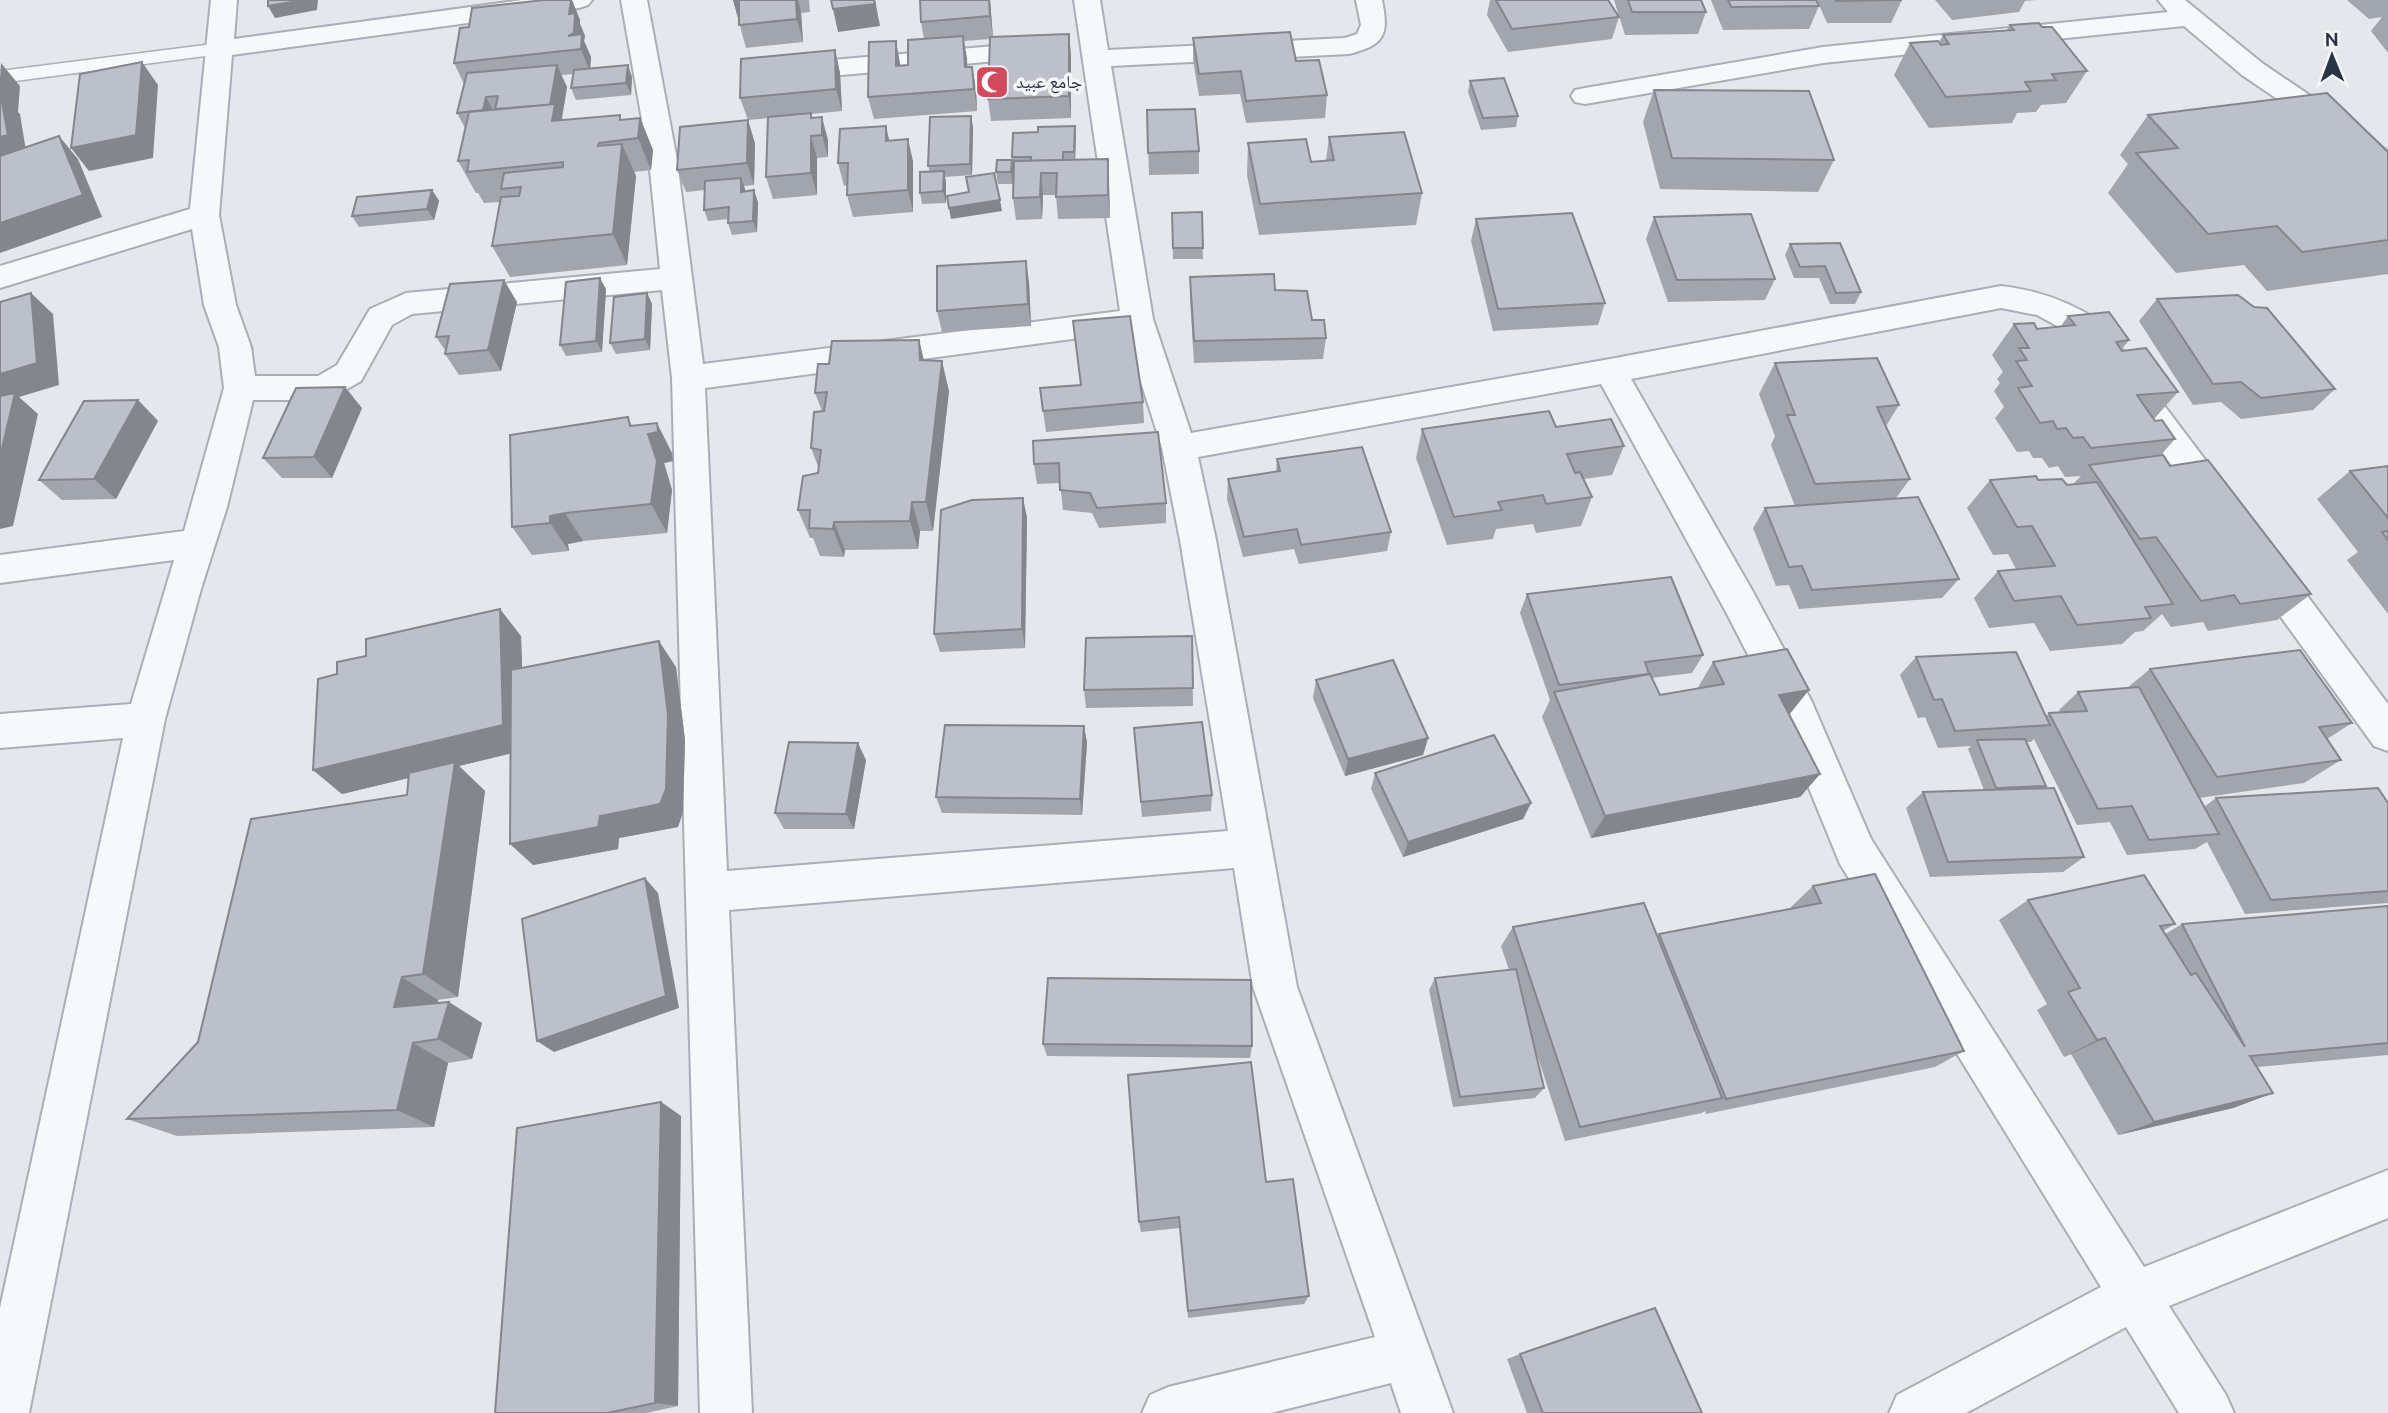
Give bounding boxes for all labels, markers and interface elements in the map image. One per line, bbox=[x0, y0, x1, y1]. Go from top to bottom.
north arrow bbox=[2297, 21, 2367, 91]
text: N bbox=[2324, 28, 2339, 50]
mosque icon: جامع عبيد bbox=[973, 63, 1011, 101]
place label: جامع عبيد bbox=[1016, 71, 1082, 94]

